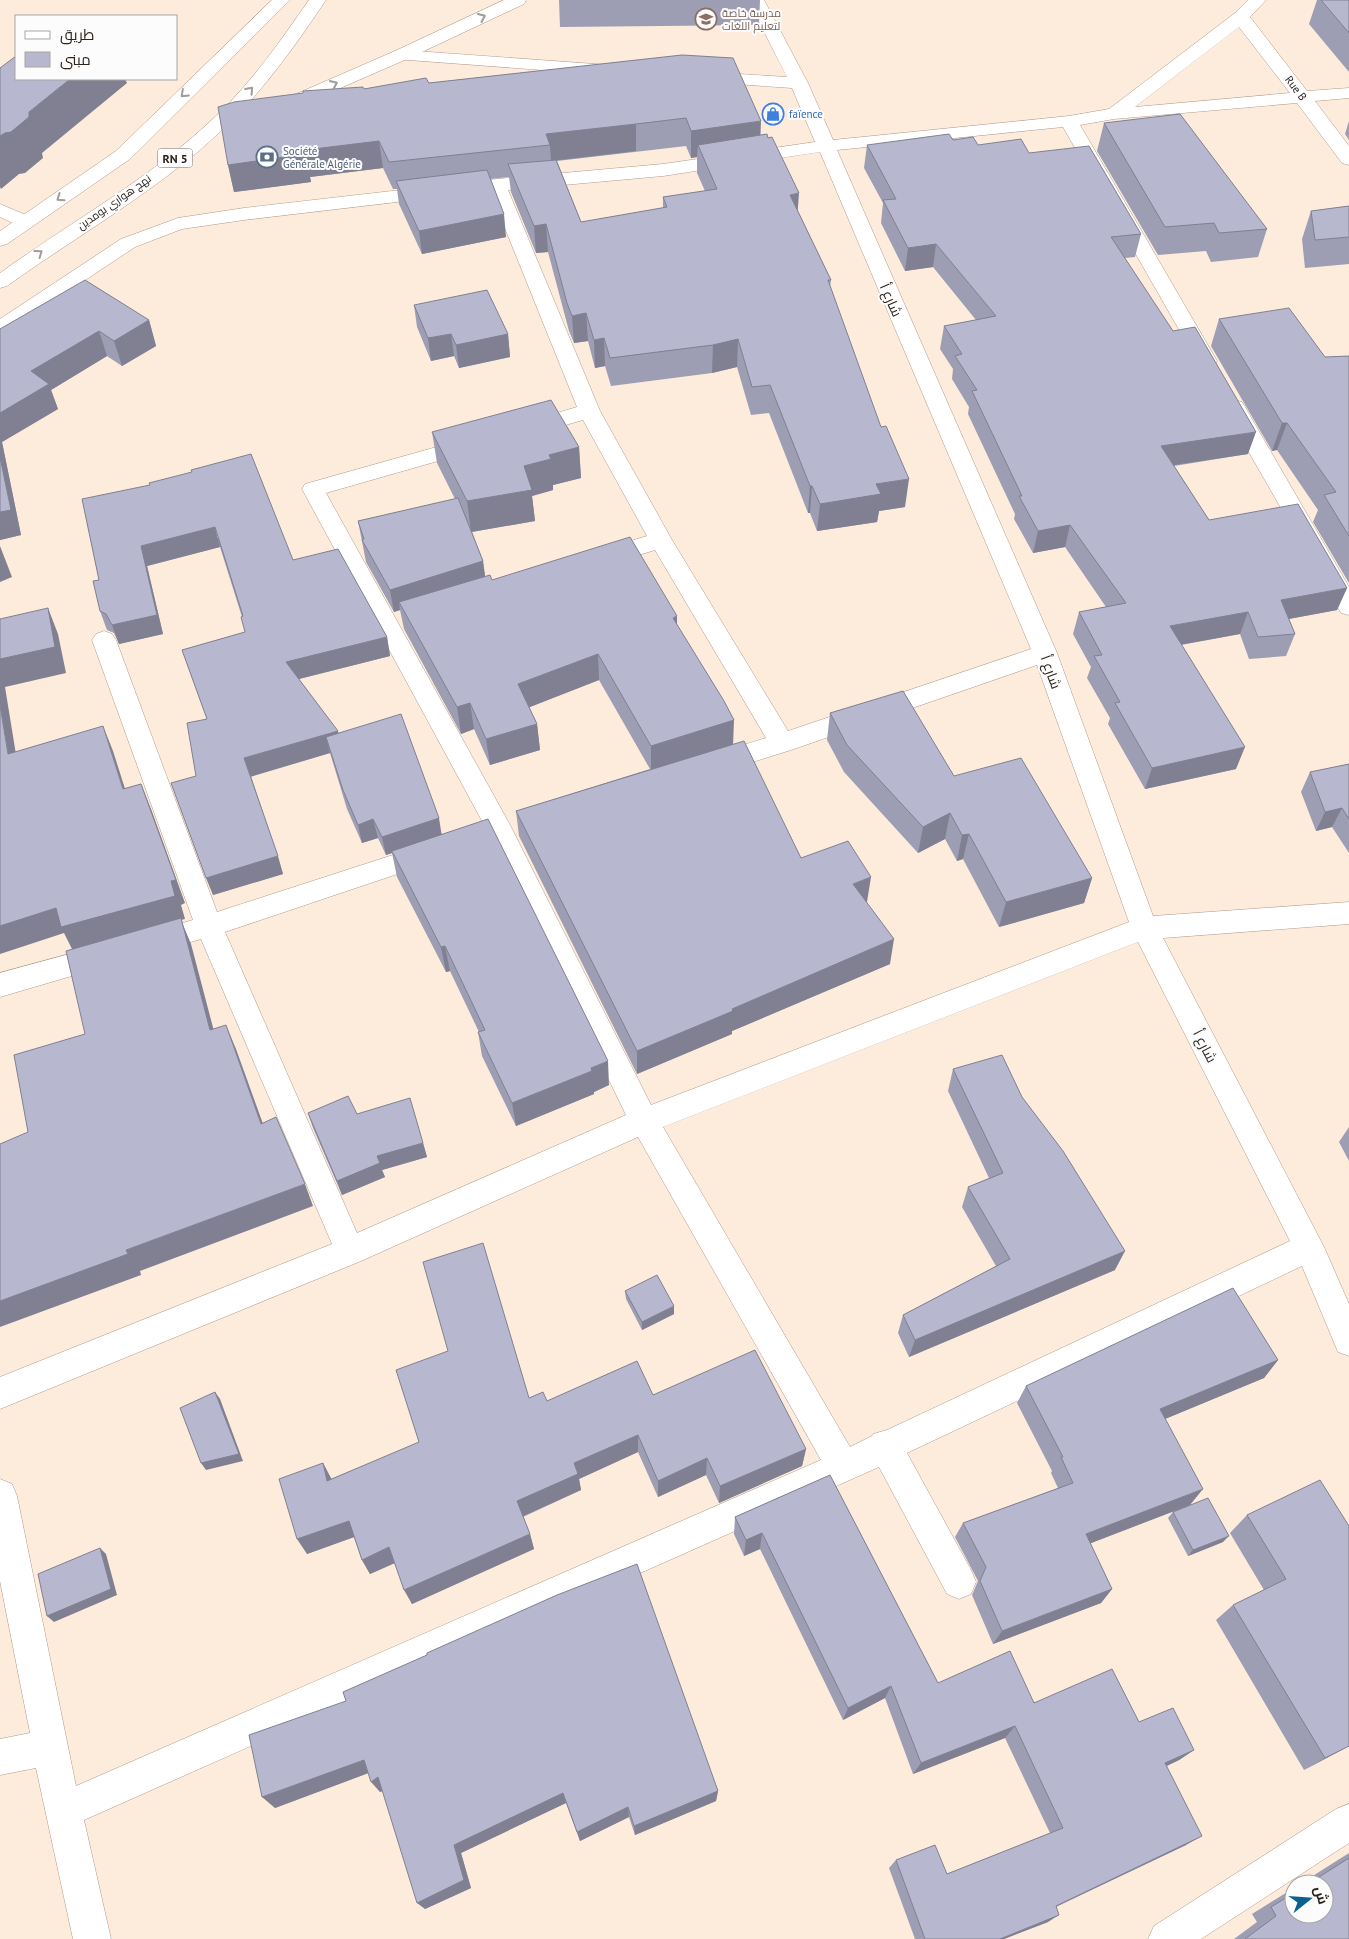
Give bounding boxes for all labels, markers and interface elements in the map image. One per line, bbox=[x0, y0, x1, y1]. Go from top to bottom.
place label: مدرسة خاصة لتعليم اللغات bbox=[722, 6, 781, 34]
school or university icon: مدرسة خاصة لتعليم اللغات bbox=[694, 7, 718, 31]
one-way arrow bbox=[477, 13, 486, 23]
legend bbox=[15, 15, 178, 80]
text: طريق bbox=[60, 25, 94, 45]
text: مبنى bbox=[60, 50, 91, 70]
street label: Rue B bbox=[1282, 73, 1310, 103]
one-way arrow bbox=[329, 80, 338, 91]
one-way arrow bbox=[244, 87, 253, 96]
one-way arrow bbox=[181, 88, 190, 97]
shop icon: faïence bbox=[761, 102, 785, 126]
place label: faïence bbox=[789, 107, 823, 121]
place label: Société Générale Algérie bbox=[283, 144, 361, 171]
bank icon: Société Générale Algérie bbox=[255, 145, 279, 169]
road number: RN 5 bbox=[158, 148, 192, 168]
street label: نهج هواري بومدين bbox=[74, 171, 155, 234]
one-way arrow bbox=[56, 192, 65, 201]
one-way arrow bbox=[33, 251, 42, 259]
street label: شارع أ bbox=[876, 281, 906, 319]
street label: شارع أ bbox=[1037, 653, 1065, 691]
street label: شارع أ bbox=[1189, 1026, 1221, 1066]
north arrow bbox=[1284, 1874, 1334, 1924]
text: ش bbox=[1310, 1884, 1333, 1906]

